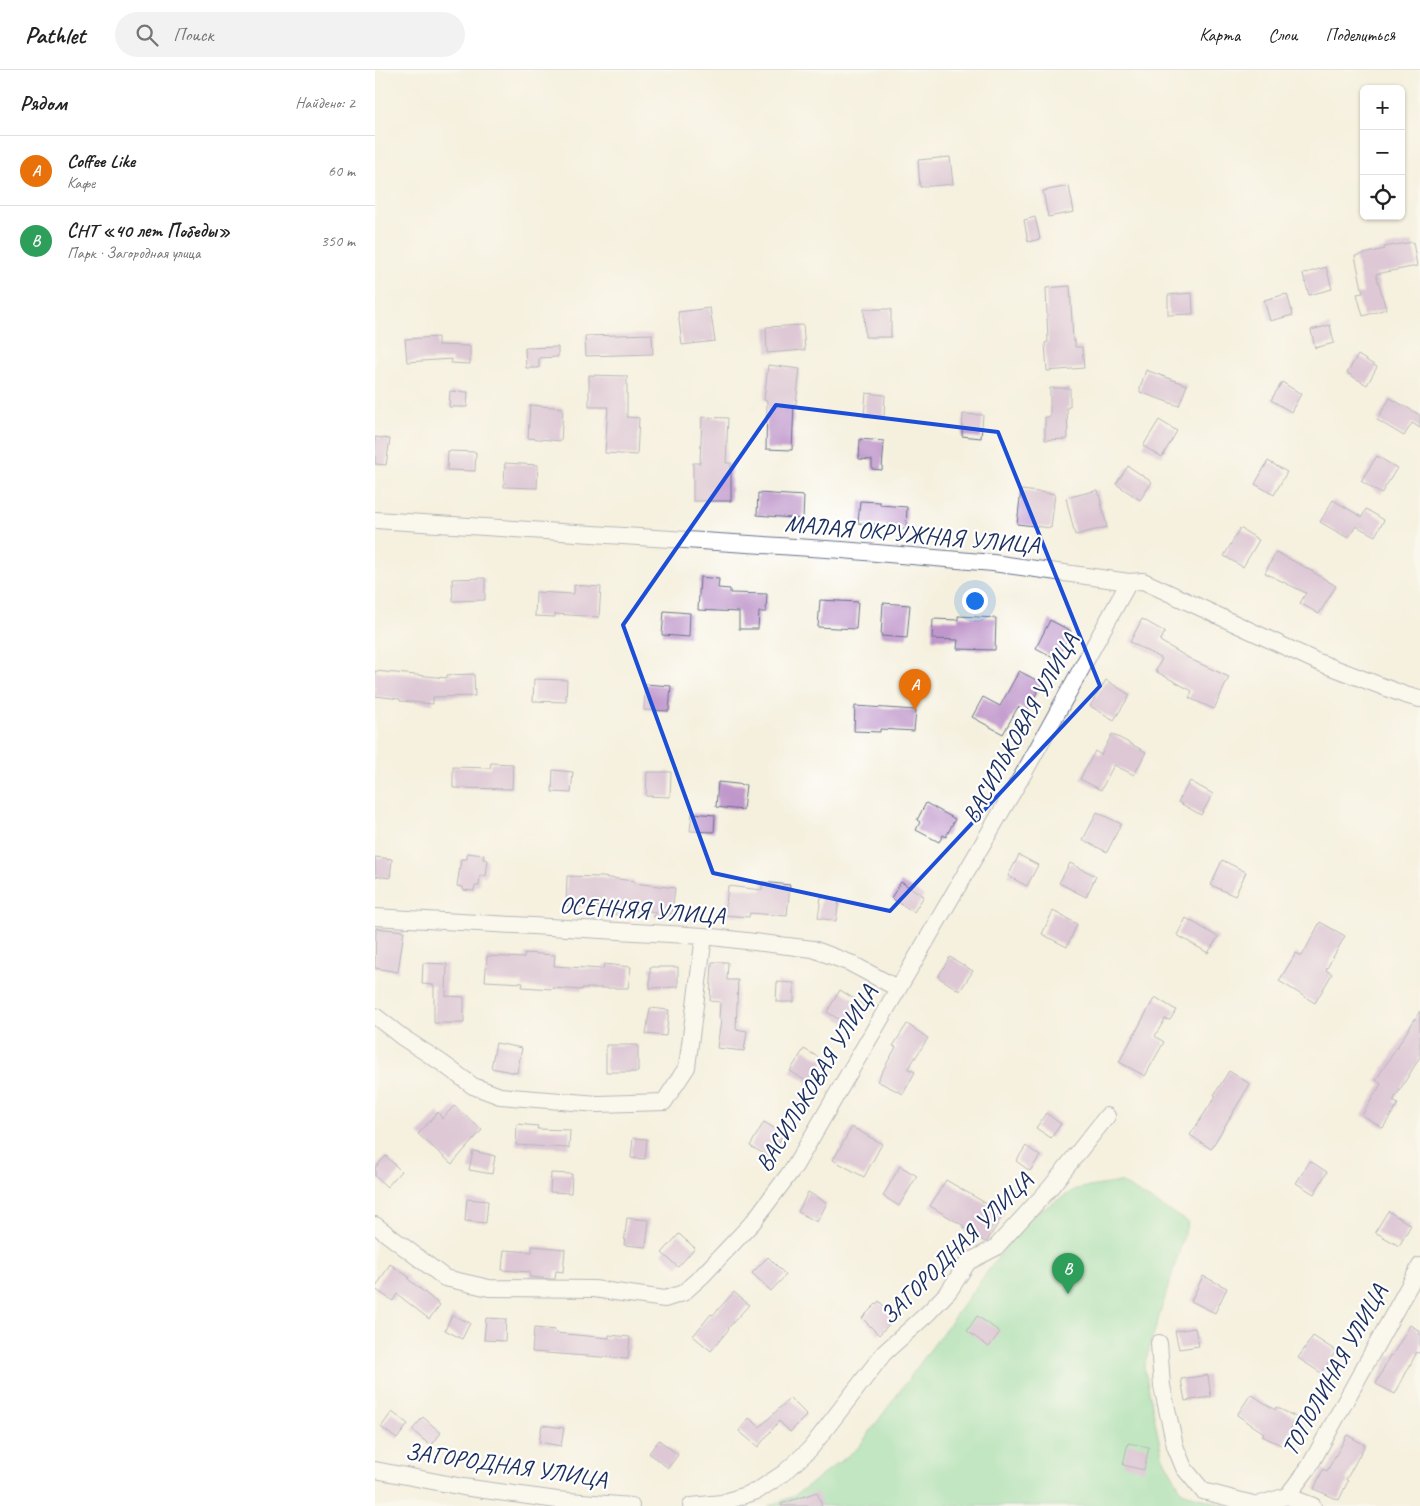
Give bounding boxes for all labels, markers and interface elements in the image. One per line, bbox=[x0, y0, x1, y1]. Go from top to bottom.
search box bbox=[115, 12, 465, 57]
text: Pathlet bbox=[25, 20, 85, 50]
icon: search bbox=[133, 21, 161, 49]
text: Поиск bbox=[173, 23, 213, 47]
text: Карта bbox=[1199, 24, 1240, 46]
text: Слои bbox=[1268, 24, 1297, 46]
text: Поделиться bbox=[1325, 24, 1395, 46]
map controls bbox=[1360, 85, 1405, 220]
button: + bbox=[1360, 85, 1405, 130]
text: Рядом bbox=[20, 90, 67, 116]
text: Найдено: 2 bbox=[295, 93, 355, 113]
button: − bbox=[1360, 130, 1405, 175]
text: Coffee Like bbox=[67, 149, 135, 173]
text: A bbox=[32, 161, 40, 181]
text: 60 m bbox=[328, 161, 355, 181]
text: Кафе bbox=[67, 173, 95, 193]
button: locate bbox=[1360, 175, 1405, 220]
text: СНТ «40 лет Победы» bbox=[67, 219, 230, 243]
text: B bbox=[32, 231, 40, 251]
text: 350 m bbox=[321, 231, 355, 251]
text: Парк · Загородная улица bbox=[67, 243, 200, 263]
street label: МАЛАЯ ОКРУЖНАЯ УЛИЦА bbox=[784, 508, 1041, 560]
your location bbox=[962, 588, 988, 614]
street label: ВАСИЛЬКОВАЯ УЛИЦА bbox=[955, 627, 1085, 828]
pin: A bbox=[899, 669, 931, 710]
street label: ОСЕННЯЯ УЛИЦА bbox=[558, 889, 727, 931]
street label: ВАСИЛЬКОВАЯ УЛИЦА bbox=[748, 978, 884, 1177]
street label: ЗАГОРОДНАЯ УЛИЦА bbox=[873, 1165, 1039, 1331]
pin: B bbox=[1052, 1253, 1084, 1294]
street label: ТОПОЛИНАЯ УЛИЦА bbox=[1275, 1278, 1394, 1461]
street label: ЗАГОРОДНАЯ УЛИЦА bbox=[403, 1436, 610, 1494]

